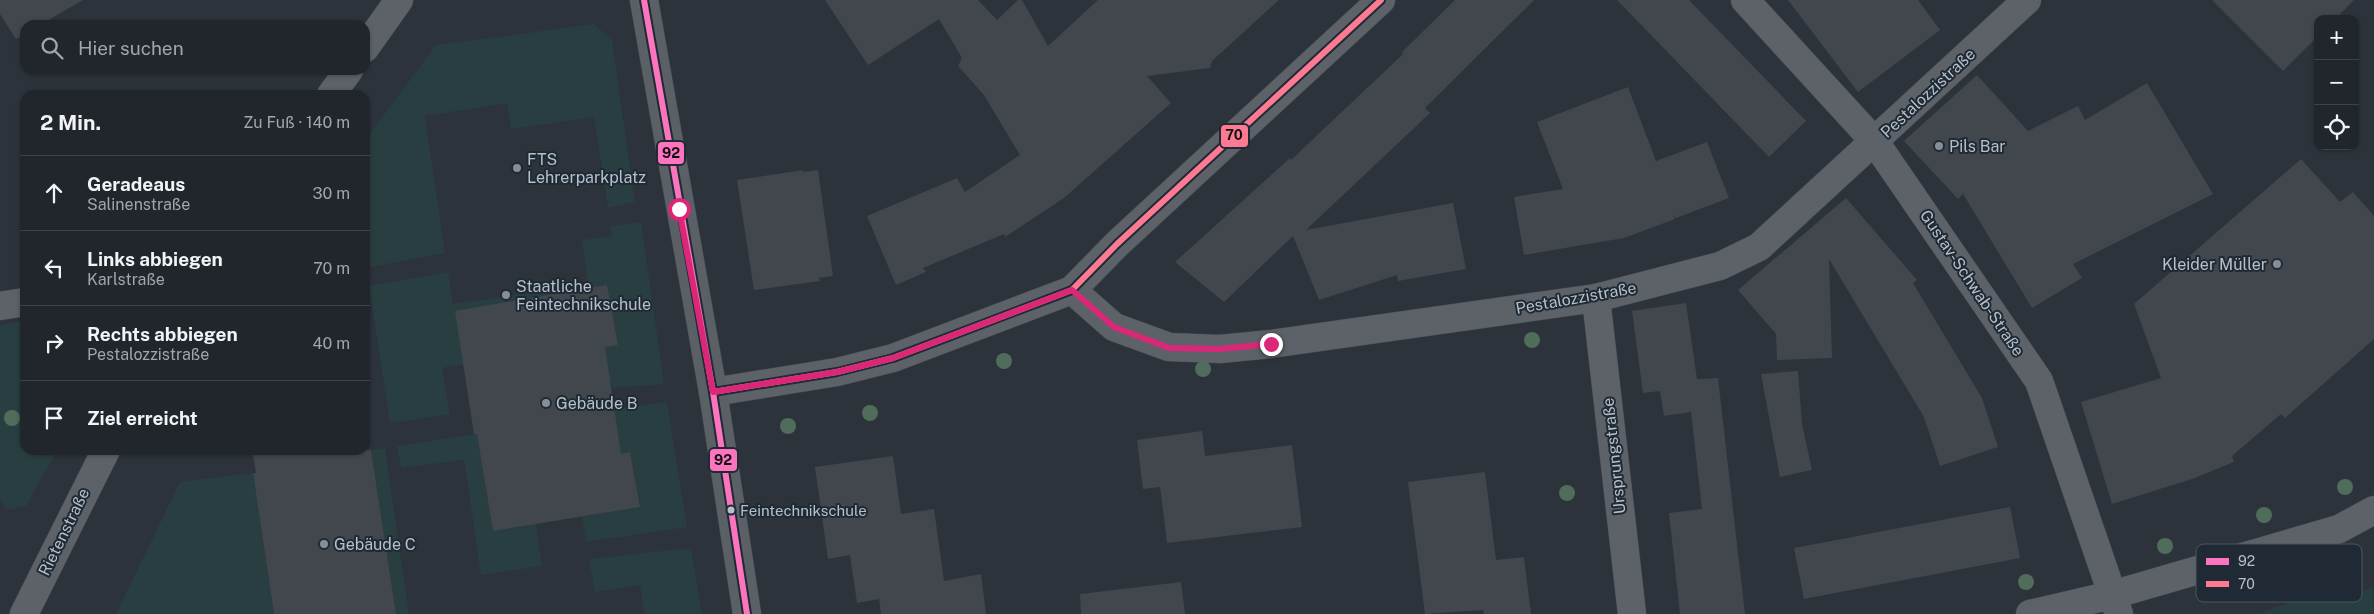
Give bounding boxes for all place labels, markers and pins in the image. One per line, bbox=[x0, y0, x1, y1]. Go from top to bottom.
place label: Pils Bar bbox=[1949, 137, 2006, 156]
marker: Pils Bar bbox=[1933, 140, 1945, 152]
place label: FTS Lehrerparkplatz bbox=[527, 150, 646, 187]
marker: FTS Lehrerparkplatz bbox=[511, 162, 523, 174]
place label: Kleider Müller bbox=[2162, 255, 2267, 274]
marker: Kleider Müller bbox=[2271, 258, 2283, 270]
place label: Staatliche Feintechnikschule bbox=[516, 277, 651, 314]
marker: Staatliche Feintechnikschule bbox=[500, 289, 512, 301]
place label: Gebäude B bbox=[556, 394, 638, 413]
marker: Gebäude B bbox=[540, 397, 552, 409]
place label: Feintechnikschule bbox=[740, 502, 867, 519]
marker: Feintechnikschule bbox=[726, 505, 736, 515]
place label: Gebäude C bbox=[334, 535, 416, 554]
marker: Gebäude C bbox=[318, 538, 330, 550]

